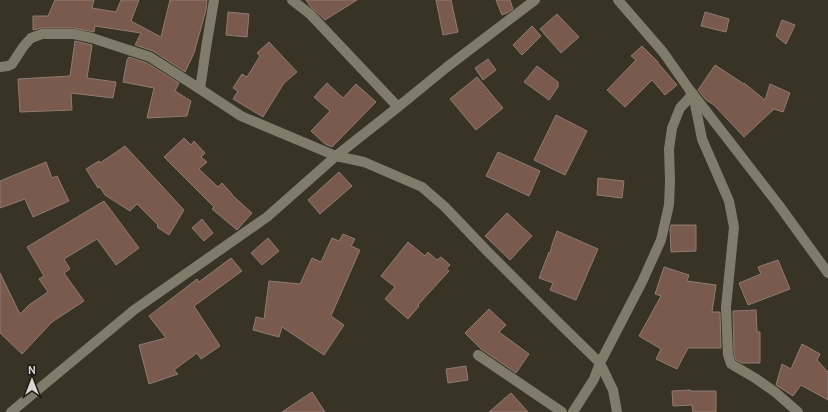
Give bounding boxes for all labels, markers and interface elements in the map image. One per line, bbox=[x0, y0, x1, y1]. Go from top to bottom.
north arrow bbox=[12, 360, 52, 400]
text: N bbox=[28, 363, 36, 377]

